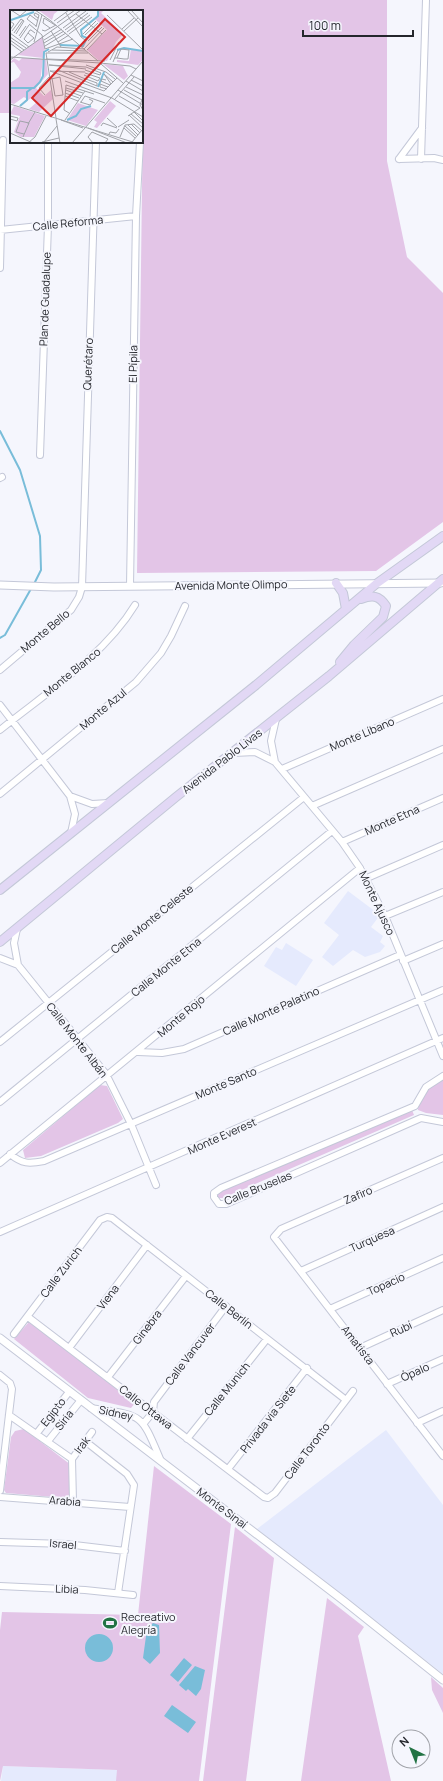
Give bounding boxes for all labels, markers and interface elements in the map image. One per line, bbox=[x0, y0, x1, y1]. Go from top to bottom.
inset map bbox=[10, 10, 143, 143]
scale bar bbox=[303, 12, 413, 38]
text: 100 m bbox=[309, 17, 341, 34]
street label: Calle Reforma bbox=[32, 211, 104, 234]
street label: Plan de Guadalupe bbox=[35, 251, 54, 346]
street label: Querétaro bbox=[79, 337, 96, 390]
street label: El Pípila bbox=[125, 345, 140, 383]
street label: Avenida Monte Olimpo bbox=[175, 576, 288, 593]
street label: Monte Bello bbox=[17, 605, 73, 656]
street label: Monte Blanco bbox=[40, 644, 104, 699]
street label: Monte Azul bbox=[76, 685, 129, 733]
street label: Monte Líbano bbox=[327, 713, 397, 754]
street label: Avenida Pablo Livas bbox=[179, 724, 265, 797]
street label: Monte Etna bbox=[362, 801, 422, 838]
street label: Monte Ajusco bbox=[356, 868, 399, 938]
street label: Calle Monte Celeste bbox=[107, 880, 197, 957]
street label: Calle Monte Etna bbox=[127, 934, 204, 1000]
street label: Calle Monte Palatino bbox=[220, 982, 322, 1039]
street label: Monte Rojo bbox=[154, 991, 208, 1040]
street label: Calle Monte Albán bbox=[43, 999, 111, 1080]
street label: Monte Santo bbox=[193, 1063, 259, 1102]
street label: Monte Everest bbox=[185, 1114, 258, 1157]
street label: Calle Bruselas bbox=[222, 1167, 294, 1208]
street label: Zafiro bbox=[341, 1182, 375, 1207]
street label: Turquesa bbox=[347, 1222, 397, 1255]
street label: Calle Zurich bbox=[36, 1243, 85, 1300]
street label: Topacio bbox=[365, 1268, 407, 1298]
street label: Viena bbox=[93, 1281, 122, 1312]
street label: Calle Berlín bbox=[202, 1285, 256, 1332]
street label: Ginebra bbox=[129, 1306, 165, 1347]
street label: Rubí bbox=[387, 1317, 415, 1340]
street label: Calle Vancuver bbox=[161, 1319, 218, 1388]
street label: Amatista bbox=[338, 1322, 378, 1367]
street label: Ópalo bbox=[398, 1358, 432, 1384]
street label: Calle Munich bbox=[200, 1359, 253, 1419]
street label: Calle Ottawa bbox=[116, 1381, 176, 1432]
street label: Privada via Siete bbox=[236, 1381, 299, 1456]
street label: Egipto bbox=[37, 1394, 69, 1429]
street label: Sidney bbox=[98, 1402, 135, 1423]
street label: Siria bbox=[51, 1406, 76, 1433]
street label: Calle Toronto bbox=[280, 1419, 333, 1482]
street label: Irak bbox=[70, 1433, 93, 1456]
street label: Monte Sinaí bbox=[194, 1484, 251, 1532]
street label: Arabia bbox=[49, 1492, 82, 1509]
street label: Israel bbox=[49, 1535, 77, 1552]
street label: Libia bbox=[55, 1580, 79, 1597]
place label: Recreativo Alegría bbox=[121, 1609, 176, 1637]
sports icon: Recreativo Alegría bbox=[102, 1615, 118, 1631]
north arrow bbox=[391, 1729, 431, 1769]
text: N bbox=[396, 1733, 412, 1750]

